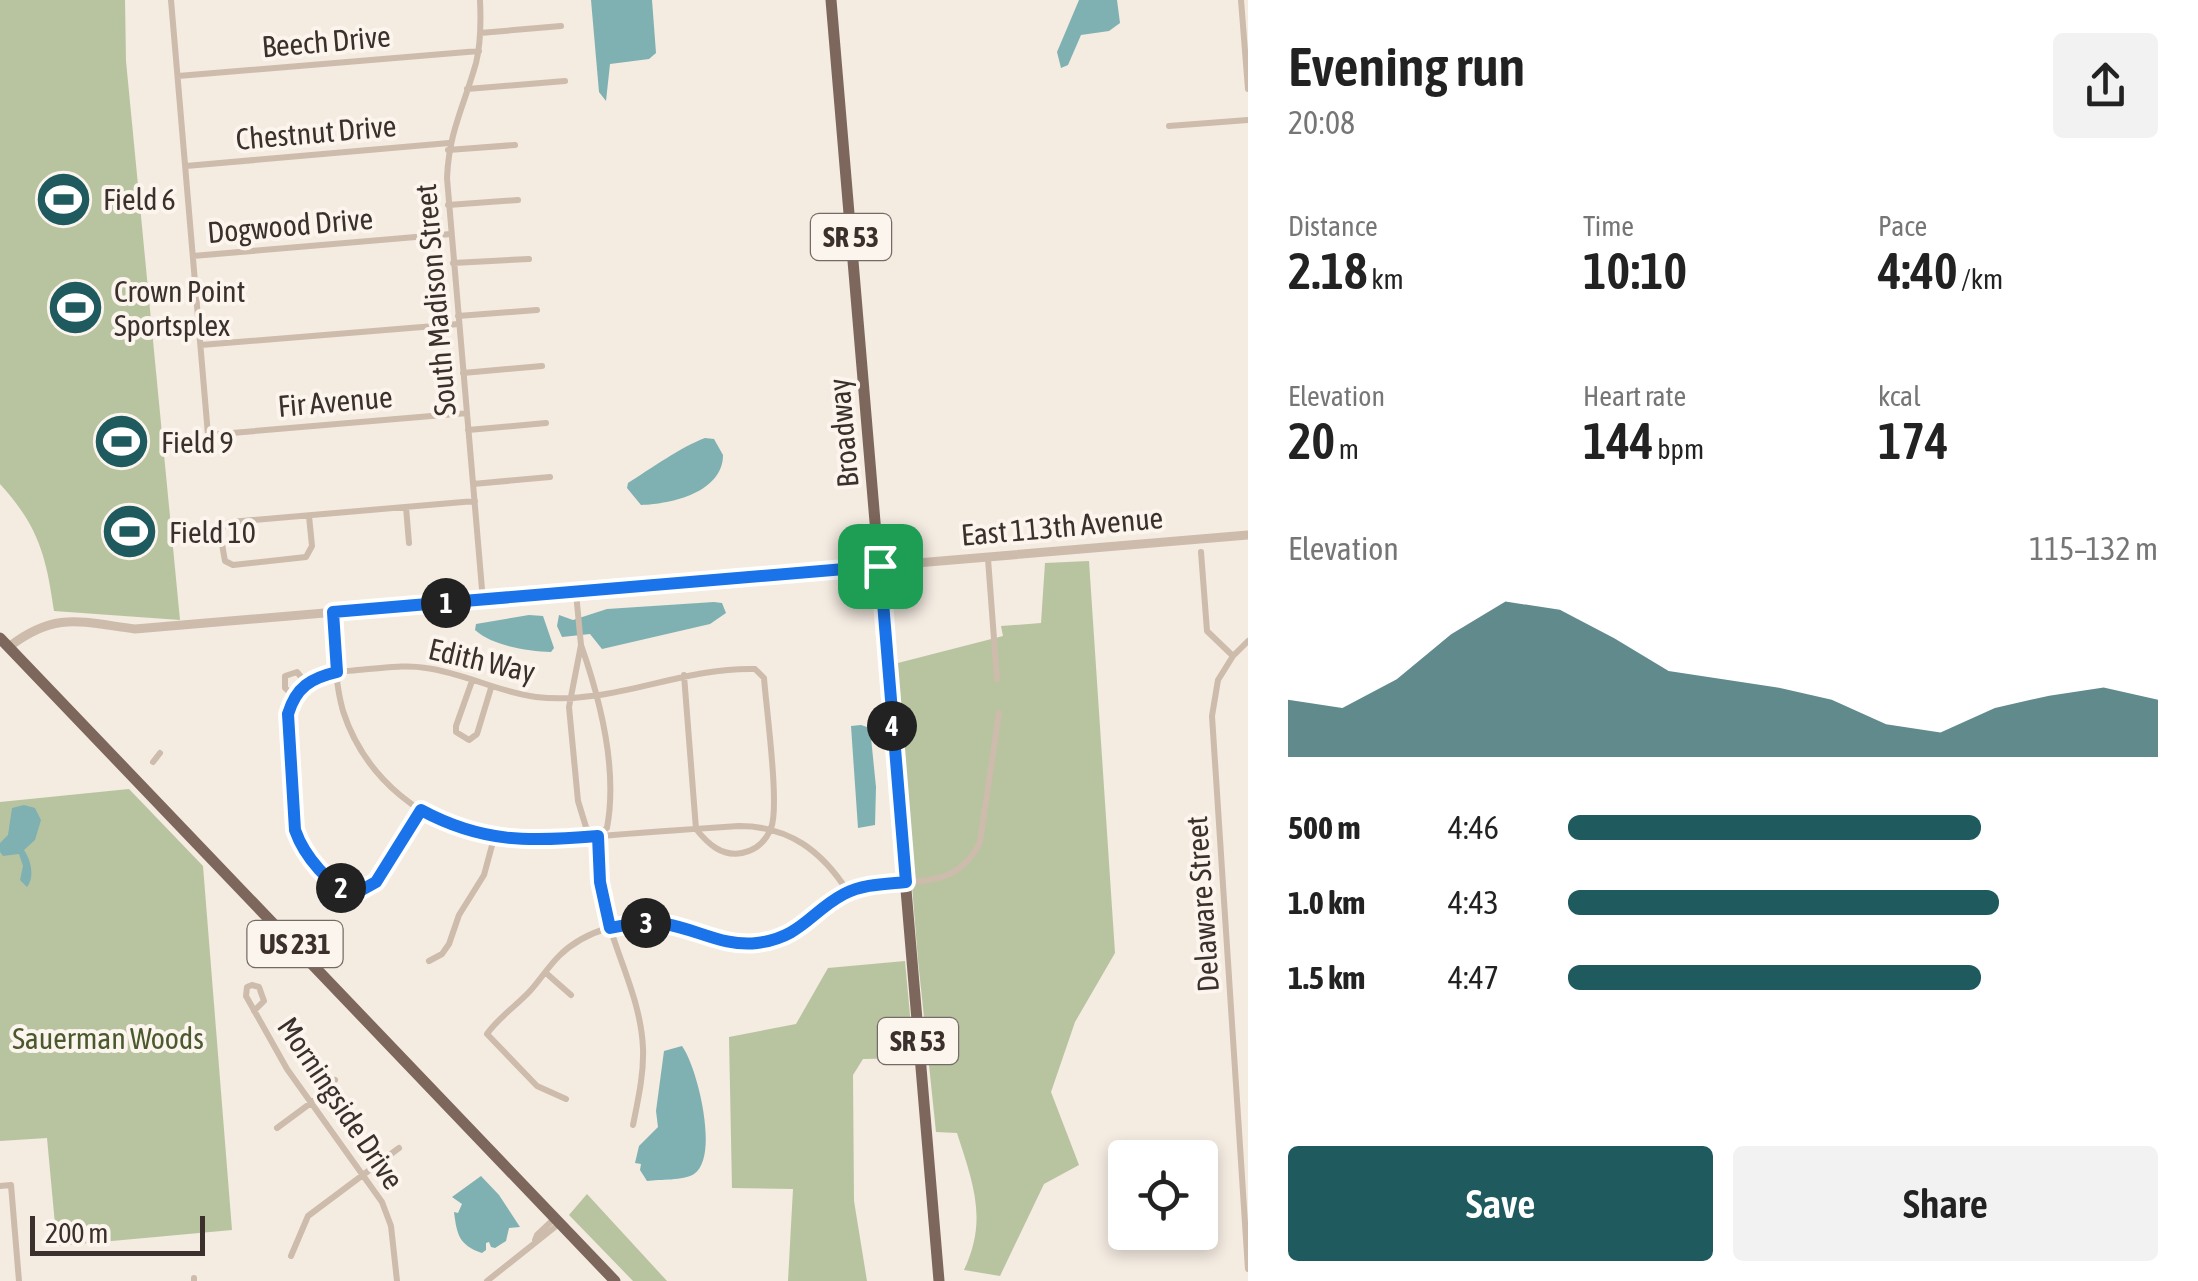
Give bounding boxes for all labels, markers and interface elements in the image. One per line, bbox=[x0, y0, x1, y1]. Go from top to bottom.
street label: Beech Drive bbox=[260, 18, 392, 64]
button: share bbox=[2053, 33, 2158, 138]
text: Evening run bbox=[1288, 35, 1525, 98]
text: 20:08 bbox=[1288, 104, 1355, 141]
street label: Chestnut Drive bbox=[234, 108, 398, 156]
sports icon: Field 6 bbox=[34, 169, 94, 229]
place label: Field 6 bbox=[103, 182, 176, 216]
street label: South Madison Street bbox=[408, 183, 462, 417]
street label: Dogwood Drive bbox=[206, 201, 374, 249]
text: Distance bbox=[1288, 210, 1378, 242]
text: Time bbox=[1583, 210, 1634, 242]
text: Pace bbox=[1878, 210, 1927, 242]
road number: SR 53 bbox=[811, 214, 891, 260]
text: 2.18 bbox=[1288, 242, 1367, 300]
text: 10:10 bbox=[1583, 242, 1687, 300]
text: 4:40 bbox=[1878, 242, 1957, 300]
text: km bbox=[1367, 263, 1404, 295]
text: /km bbox=[1957, 263, 2003, 295]
place label: Crown Point Sportsplex bbox=[114, 274, 245, 342]
sports icon: Crown Point Sportsplex bbox=[45, 278, 105, 338]
street label: Broadway bbox=[821, 377, 865, 489]
street label: Fir Avenue bbox=[276, 379, 394, 423]
text: Elevation bbox=[1288, 380, 1385, 412]
text: Heart rate bbox=[1583, 380, 1686, 412]
text: kcal bbox=[1878, 380, 1921, 412]
sports icon: Field 9 bbox=[92, 412, 152, 472]
text: 20 bbox=[1288, 412, 1335, 470]
text: 144 bbox=[1583, 412, 1654, 470]
text: 174 bbox=[1878, 412, 1949, 470]
place label: Field 9 bbox=[161, 425, 234, 459]
text: m bbox=[1335, 433, 1359, 465]
text: bpm bbox=[1654, 433, 1704, 465]
street label: East 113th Avenue bbox=[960, 500, 1164, 552]
sports icon: Field 10 bbox=[100, 502, 160, 562]
place label: Field 10 bbox=[169, 515, 256, 549]
pin bbox=[838, 524, 923, 609]
text: Elevation bbox=[1288, 530, 1399, 567]
text: 115–132 m bbox=[2029, 530, 2158, 567]
icon: arrive bbox=[853, 539, 908, 594]
pin: 1 bbox=[421, 578, 471, 628]
text: 1 bbox=[439, 587, 453, 619]
street label: Edith Way bbox=[425, 631, 539, 689]
pin: 4 bbox=[867, 701, 917, 751]
text: 4 bbox=[885, 710, 899, 742]
text: 500 m bbox=[1288, 809, 1361, 846]
text: 4:46 bbox=[1448, 809, 1499, 846]
street label: Delaware Street bbox=[1179, 815, 1225, 993]
pin: 2 bbox=[316, 863, 366, 913]
text: 2 bbox=[334, 872, 348, 904]
text: 1.0 km bbox=[1288, 884, 1365, 921]
text: 4:43 bbox=[1448, 884, 1499, 921]
pin: 3 bbox=[621, 898, 671, 948]
text: 3 bbox=[639, 907, 653, 939]
road number: US 231 bbox=[248, 921, 342, 967]
text: 1.5 km bbox=[1288, 959, 1365, 996]
text: 4:47 bbox=[1448, 959, 1499, 996]
street label: Morningside Drive bbox=[271, 1011, 411, 1195]
road number: SR 53 bbox=[878, 1018, 958, 1064]
park label: Sauerman Woods bbox=[12, 1021, 204, 1055]
map controls bbox=[1108, 1140, 1218, 1250]
button: locate bbox=[1108, 1140, 1218, 1250]
button: Save bbox=[1288, 1146, 1713, 1261]
button: Share bbox=[1733, 1146, 2158, 1261]
scale bar bbox=[30, 1211, 205, 1256]
text: 200 m bbox=[45, 1217, 108, 1249]

